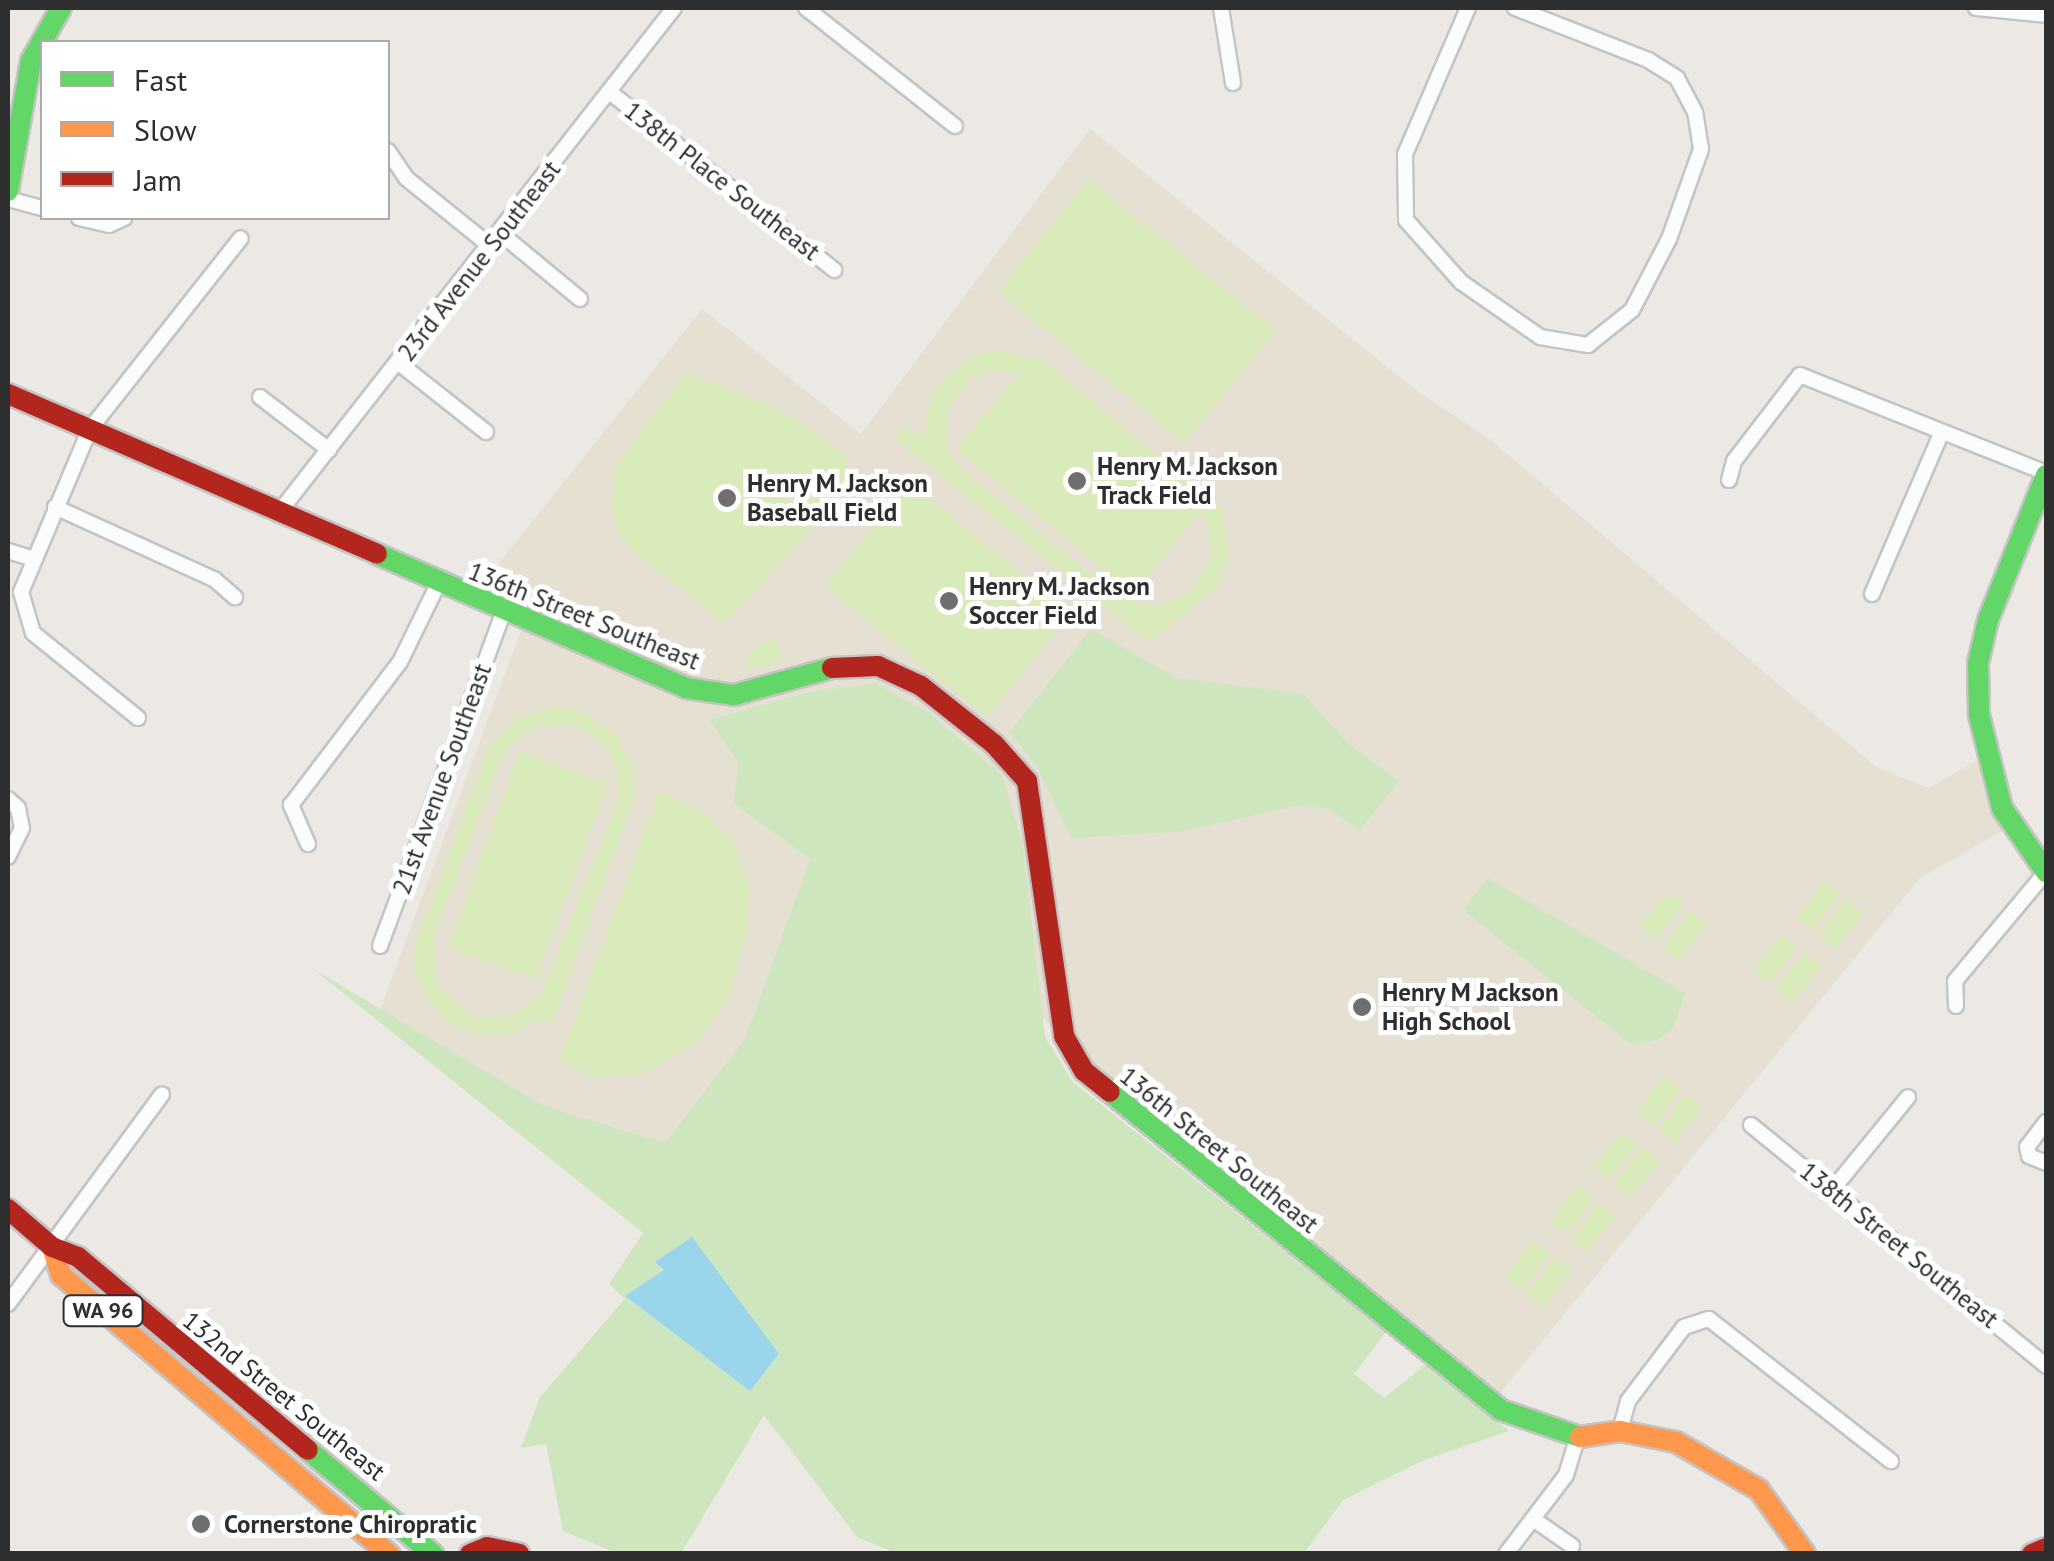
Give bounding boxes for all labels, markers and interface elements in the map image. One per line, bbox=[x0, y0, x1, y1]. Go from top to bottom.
legend bbox=[40, 40, 390, 220]
text: Fast bbox=[134, 60, 187, 99]
street label: 138th Place Southeast bbox=[618, 95, 826, 267]
text: Slow bbox=[134, 110, 197, 149]
street label: 23rd Avenue Southeast bbox=[391, 154, 567, 368]
text: Jam bbox=[134, 160, 182, 199]
place label: Henry M. Jackson Track Field bbox=[1097, 452, 1281, 511]
place label: Henry M. Jackson Baseball Field bbox=[747, 469, 931, 528]
marker: Henry M. Jackson Track Field bbox=[1066, 470, 1088, 492]
marker: Henry M. Jackson Baseball Field bbox=[716, 487, 738, 509]
street label: 136th Street Southeast bbox=[464, 556, 704, 676]
place label: Henry M. Jackson Soccer Field bbox=[969, 572, 1153, 631]
marker: Henry M. Jackson Soccer Field bbox=[938, 590, 960, 612]
street label: 21st Avenue Southeast bbox=[386, 659, 498, 899]
place label: Henry M Jackson High School bbox=[1382, 978, 1559, 1037]
marker: Henry M Jackson High School bbox=[1351, 996, 1373, 1018]
street label: 136th Street Southeast bbox=[1114, 1061, 1324, 1239]
street label: 138th Street Southeast bbox=[1794, 1156, 2004, 1334]
road number: WA 96 bbox=[61, 1294, 146, 1328]
street label: 132nd Street Southeast bbox=[177, 1305, 391, 1487]
place label: Cornerstone Chiropratic bbox=[224, 1509, 477, 1539]
marker: Cornerstone Chiropratic bbox=[188, 1511, 214, 1537]

